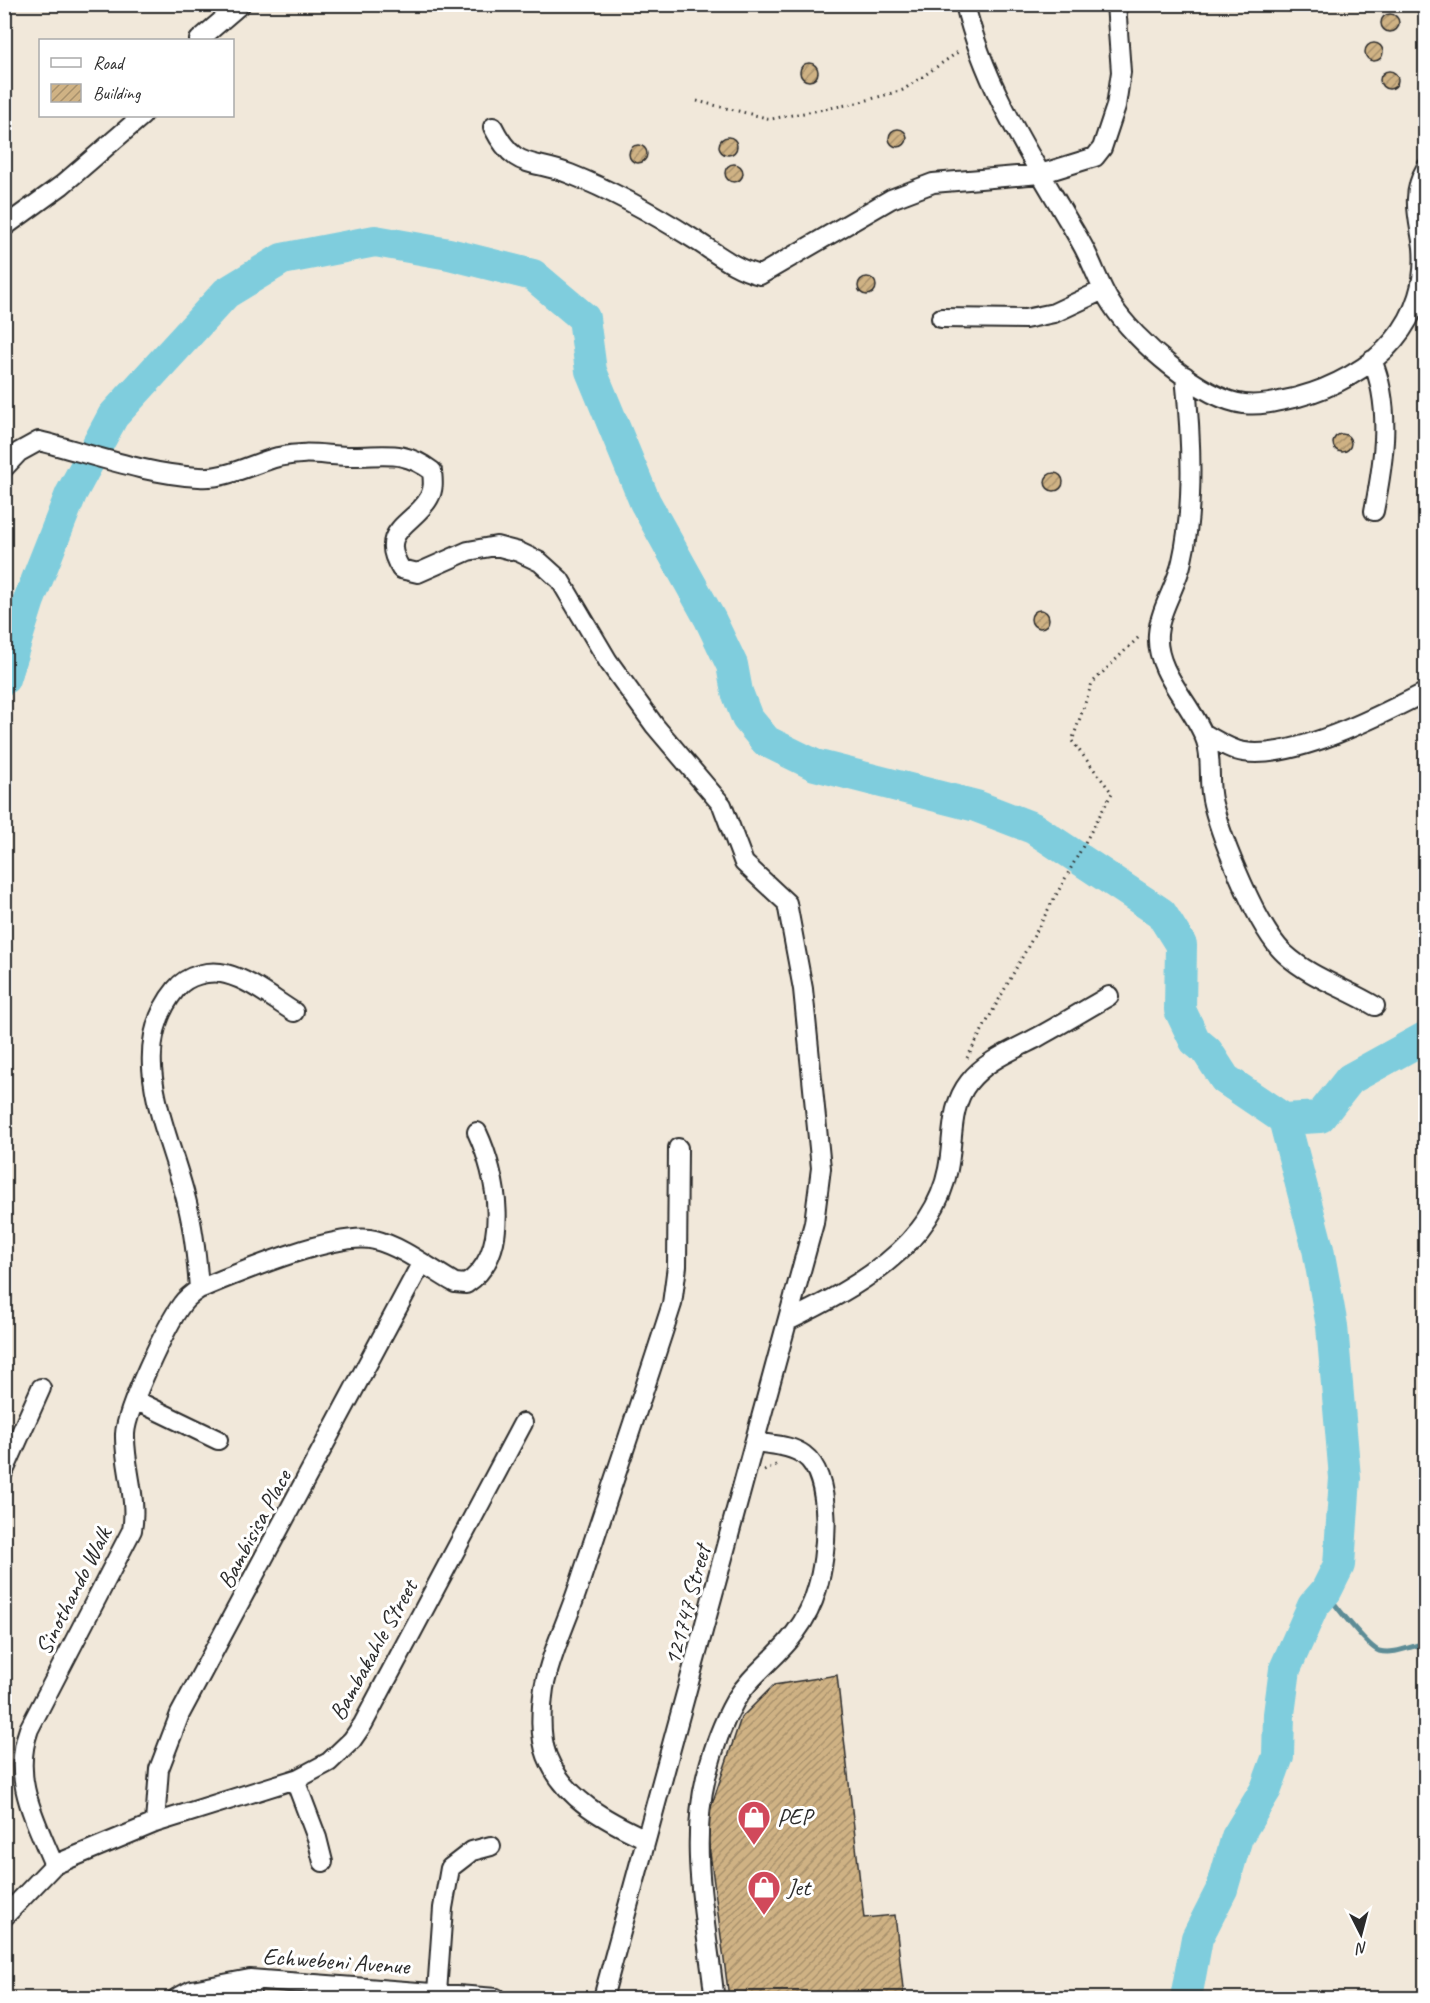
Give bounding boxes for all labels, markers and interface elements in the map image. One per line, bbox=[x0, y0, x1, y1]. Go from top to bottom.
legend bbox=[39, 39, 234, 117]
text: Road bbox=[93, 52, 126, 74]
text: Building bbox=[93, 82, 142, 104]
street label: Bambisisa Place bbox=[210, 1463, 299, 1593]
street label: Sinothando Walk bbox=[28, 1520, 119, 1660]
street label: 121747 Street bbox=[657, 1539, 718, 1668]
street label: Bambakahle Street bbox=[322, 1573, 425, 1725]
shop icon: PEP bbox=[736, 1799, 772, 1846]
place label: PEP bbox=[777, 1802, 815, 1832]
shop icon: Jet bbox=[746, 1869, 782, 1916]
place label: Jet bbox=[786, 1872, 812, 1902]
north arrow bbox=[1331, 1904, 1391, 1964]
text: N bbox=[1353, 1937, 1368, 1959]
street label: Echwebeni Avenue bbox=[262, 1941, 413, 1981]

